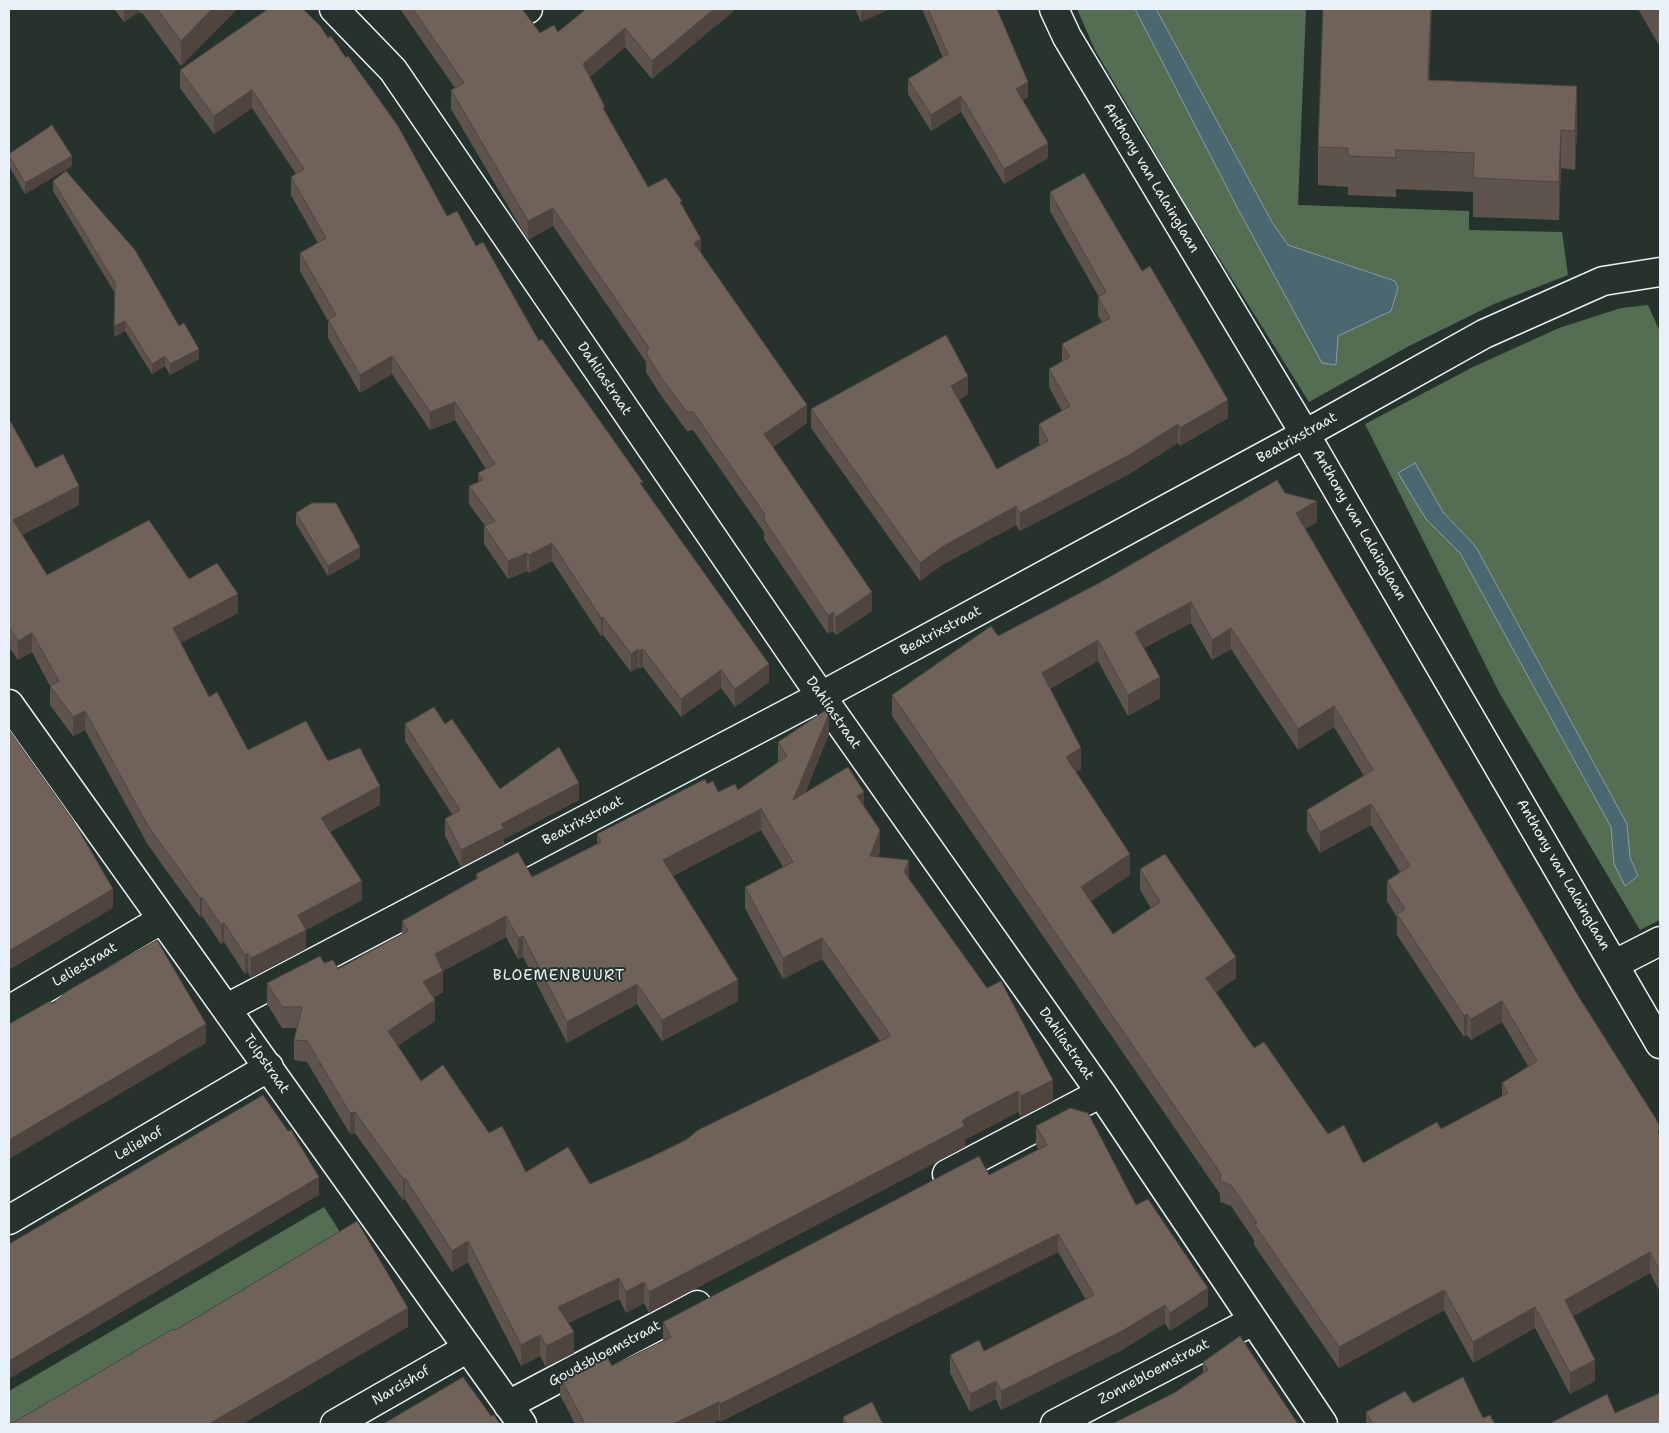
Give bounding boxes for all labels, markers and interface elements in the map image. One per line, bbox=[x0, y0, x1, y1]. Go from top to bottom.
street label: Anthony van Lalainglaan bbox=[1100, 100, 1202, 256]
street label: Dahliastraat bbox=[573, 339, 635, 419]
street label: Beatrixstraat bbox=[1254, 409, 1340, 467]
street label: Anthony van Lalainglaan bbox=[1309, 446, 1409, 604]
street label: Beatrixstraat bbox=[898, 603, 984, 659]
street label: Dahliastraat bbox=[802, 674, 864, 752]
street label: Beatrixstraat bbox=[540, 793, 626, 849]
street label: Anthony van Lalainglaan bbox=[1513, 796, 1613, 954]
street label: Leliestraat bbox=[50, 939, 120, 991]
district label: BLOEMENBUURT bbox=[491, 967, 627, 985]
street label: Dahliastraat bbox=[1035, 1005, 1097, 1083]
street label: Tulpstraat bbox=[239, 1031, 293, 1097]
street label: Leliehof bbox=[112, 1124, 166, 1164]
street label: Goudsbloemstraat bbox=[546, 1317, 664, 1391]
street label: Zonnebloemstraat bbox=[1096, 1336, 1212, 1408]
street label: Narcishof bbox=[369, 1363, 433, 1409]

